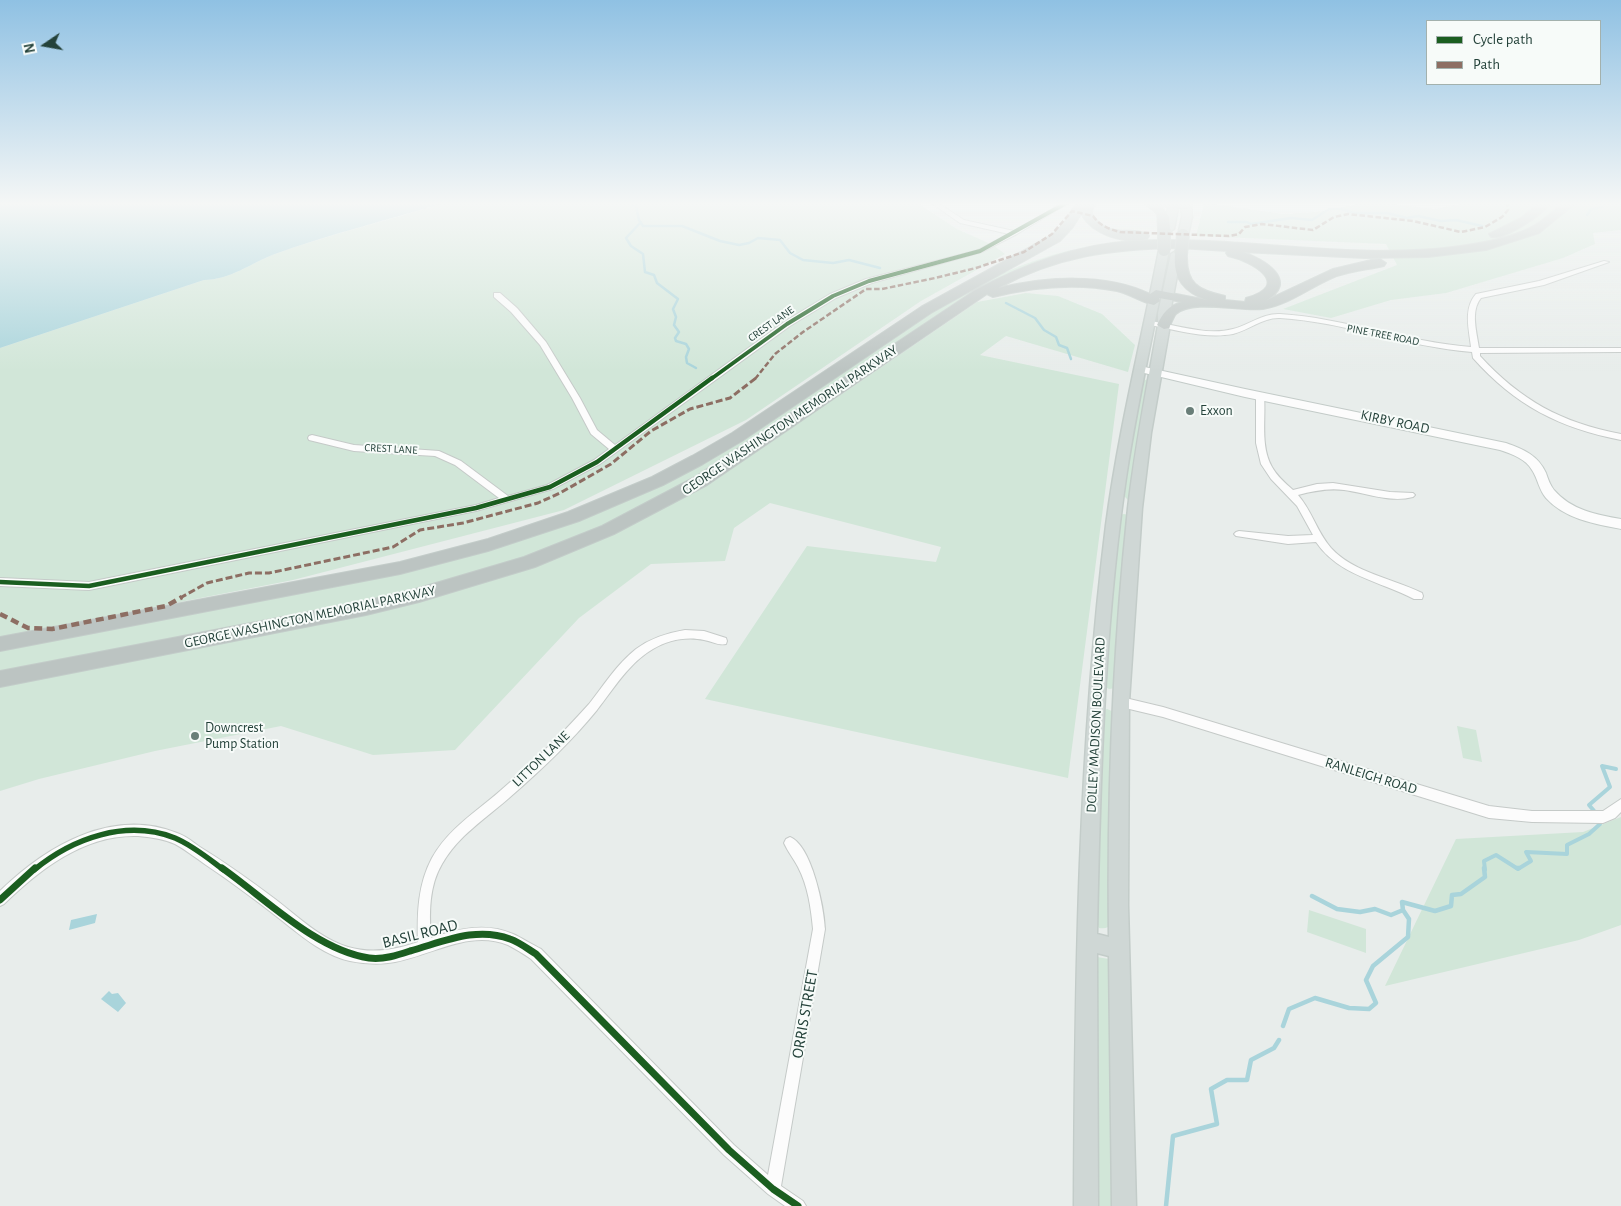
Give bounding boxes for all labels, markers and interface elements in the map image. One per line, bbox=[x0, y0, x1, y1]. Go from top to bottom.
north arrow bbox=[20, 20, 70, 70]
legend bbox=[1426, 20, 1601, 85]
text: Cycle path bbox=[1473, 32, 1533, 47]
text: N bbox=[22, 42, 38, 54]
text: Path bbox=[1473, 57, 1500, 72]
street label: CREST LANE bbox=[745, 303, 797, 345]
street label: PINE TREE ROAD bbox=[1346, 322, 1420, 348]
street label: GEORGE WASHINGTON MEMORIAL PARKWAY bbox=[679, 341, 901, 499]
place label: Exxon bbox=[1200, 403, 1233, 419]
marker: Exxon bbox=[1184, 405, 1196, 417]
street label: KIRBY ROAD bbox=[1359, 407, 1431, 437]
street label: CREST LANE bbox=[364, 441, 418, 457]
street label: GEORGE WASHINGTON MEMORIAL PARKWAY bbox=[183, 582, 437, 652]
street label: DOLLEY MADISON BOULEVARD bbox=[1083, 637, 1109, 813]
place label: Downcrest Pump Station bbox=[205, 720, 279, 752]
street label: LITTON LANE bbox=[509, 727, 573, 791]
marker: Downcrest Pump Station bbox=[189, 730, 201, 742]
street label: RANLEIGH ROAD bbox=[1323, 754, 1419, 798]
street label: BASIL ROAD bbox=[380, 915, 460, 953]
street label: ORRIS STREET bbox=[788, 968, 822, 1060]

